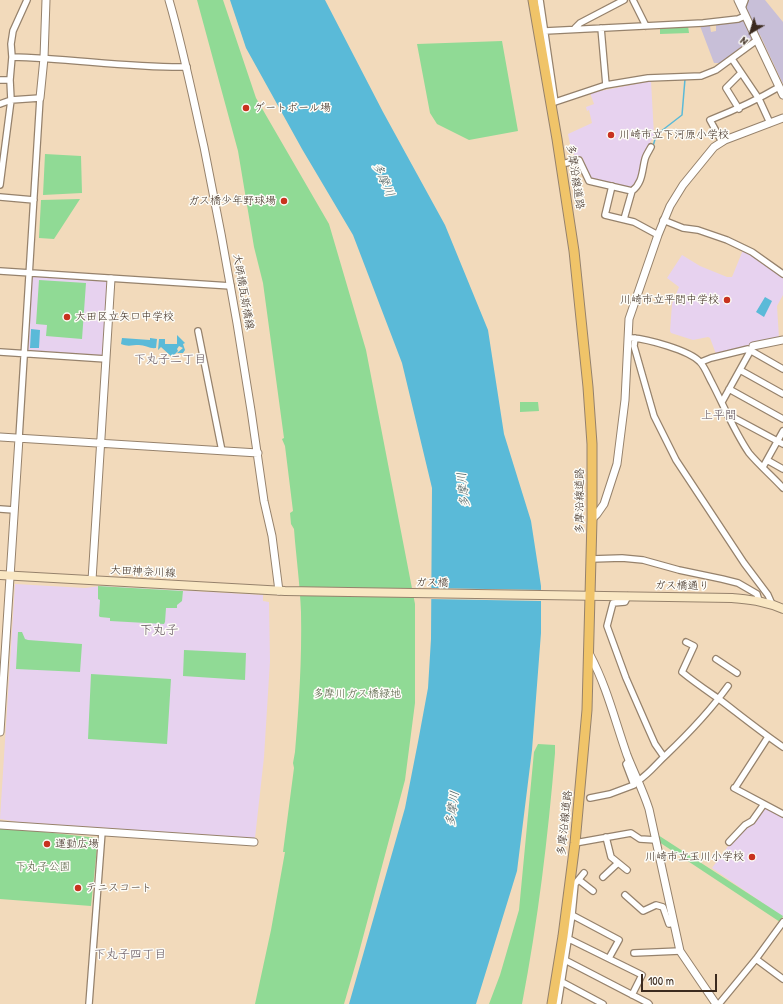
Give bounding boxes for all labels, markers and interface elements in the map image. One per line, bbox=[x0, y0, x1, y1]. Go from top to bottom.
north arrow bbox=[731, 12, 771, 52]
text: N bbox=[737, 34, 750, 49]
place label: ゲートボール場 bbox=[254, 101, 331, 115]
marker: ゲートボール場 bbox=[241, 103, 251, 113]
place label: 川崎市立下河原小学校 bbox=[619, 128, 729, 142]
marker: 川崎市立下河原小学校 bbox=[606, 130, 616, 140]
street label: 多摩沿線道路 bbox=[563, 143, 587, 211]
water label: 多摩川 bbox=[369, 161, 397, 199]
place label: ガス橋少年野球場 bbox=[188, 194, 276, 208]
marker: ガス橋少年野球場 bbox=[279, 196, 289, 206]
street label: 大師橋瓦斯橋線 bbox=[230, 253, 256, 331]
place label: 川崎市立平間中学校 bbox=[620, 293, 719, 307]
marker: 川崎市立平間中学校 bbox=[722, 295, 732, 305]
place label: 大田区立矢口中学校 bbox=[75, 310, 174, 324]
marker: 大田区立矢口中学校 bbox=[62, 312, 72, 322]
district label: 下丸子二丁目 bbox=[134, 353, 206, 367]
district label: 上平間 bbox=[701, 409, 737, 423]
street label: 多摩沿線道路 bbox=[573, 468, 587, 534]
water label: 多摩川 bbox=[455, 471, 473, 509]
street label: 大田神奈川線 bbox=[110, 564, 176, 580]
street label: ガス橋 bbox=[415, 576, 449, 590]
street label: ガス橋通り bbox=[654, 579, 710, 593]
district label: 下丸子 bbox=[140, 623, 178, 639]
park label: 多摩川ガス橋緑地 bbox=[313, 687, 401, 701]
street label: 多摩沿線道路 bbox=[555, 789, 575, 857]
water label: 多摩川 bbox=[443, 790, 463, 828]
place label: 運動広場 bbox=[55, 837, 99, 851]
marker: 運動広場 bbox=[42, 839, 52, 849]
place label: 川崎市立玉川小学校 bbox=[645, 850, 744, 864]
marker: 川崎市立玉川小学校 bbox=[747, 852, 757, 862]
park label: 下丸子公園 bbox=[16, 860, 70, 874]
place label: テニスコート bbox=[86, 881, 152, 895]
marker: テニスコート bbox=[73, 883, 83, 893]
district label: 下丸子四丁目 bbox=[94, 948, 166, 962]
scale bar bbox=[643, 966, 719, 992]
text: 100 m bbox=[648, 972, 674, 989]

